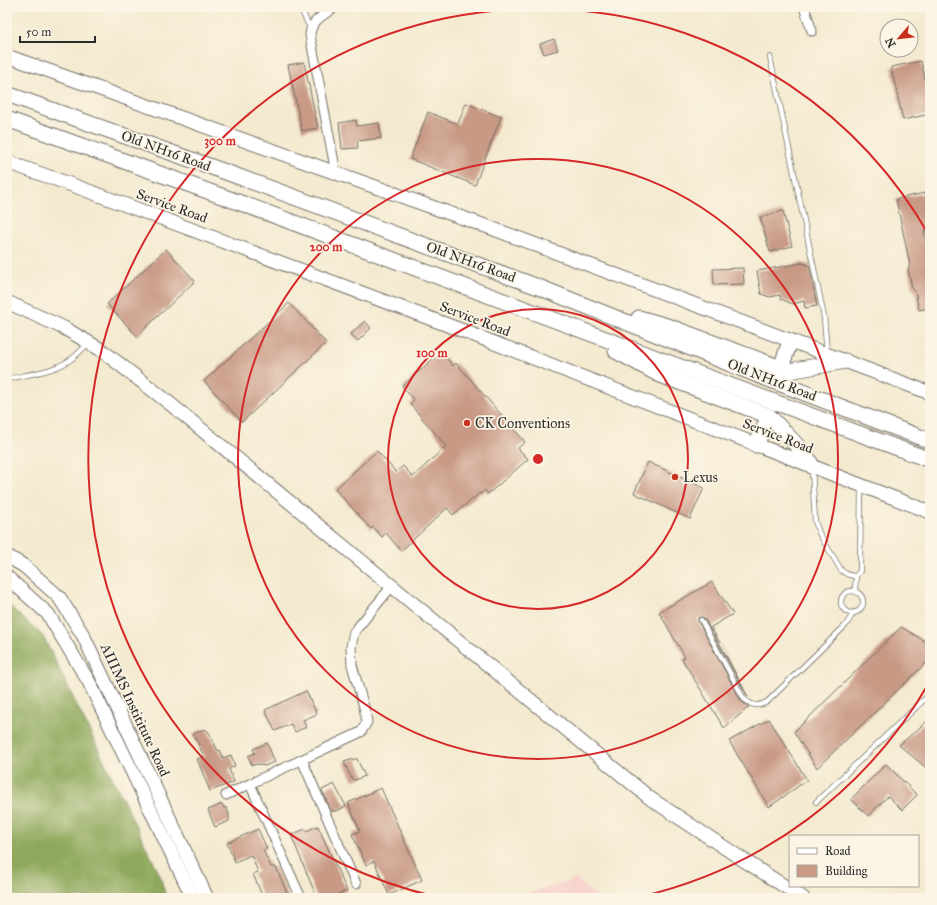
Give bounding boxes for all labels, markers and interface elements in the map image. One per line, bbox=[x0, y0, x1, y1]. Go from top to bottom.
scale bar bbox=[20, 18, 95, 44]
north arrow bbox=[879, 18, 919, 58]
text: 50 m bbox=[26, 25, 51, 39]
text: N bbox=[882, 35, 899, 50]
street label: Old NH16 Road bbox=[119, 127, 213, 175]
text: 300 m bbox=[204, 134, 237, 149]
street label: Service Road bbox=[134, 185, 210, 227]
street label: Old NH16 Road bbox=[424, 238, 518, 286]
text: 200 m bbox=[310, 240, 343, 254]
street label: Service Road bbox=[437, 298, 513, 340]
text: 100 m bbox=[416, 346, 449, 360]
street label: Old NH16 Road bbox=[725, 355, 819, 405]
place label: CK Conventions bbox=[475, 415, 570, 432]
street label: Service Road bbox=[740, 415, 816, 457]
marker: CK Conventions bbox=[462, 418, 472, 428]
centre of rings bbox=[531, 452, 545, 466]
place label: Lexus bbox=[683, 469, 718, 486]
marker: Lexus bbox=[670, 472, 680, 482]
street label: AIIIMS Instititute Road bbox=[96, 640, 173, 779]
legend bbox=[789, 835, 919, 887]
text: Road bbox=[825, 844, 851, 858]
text: Building bbox=[825, 864, 868, 879]

